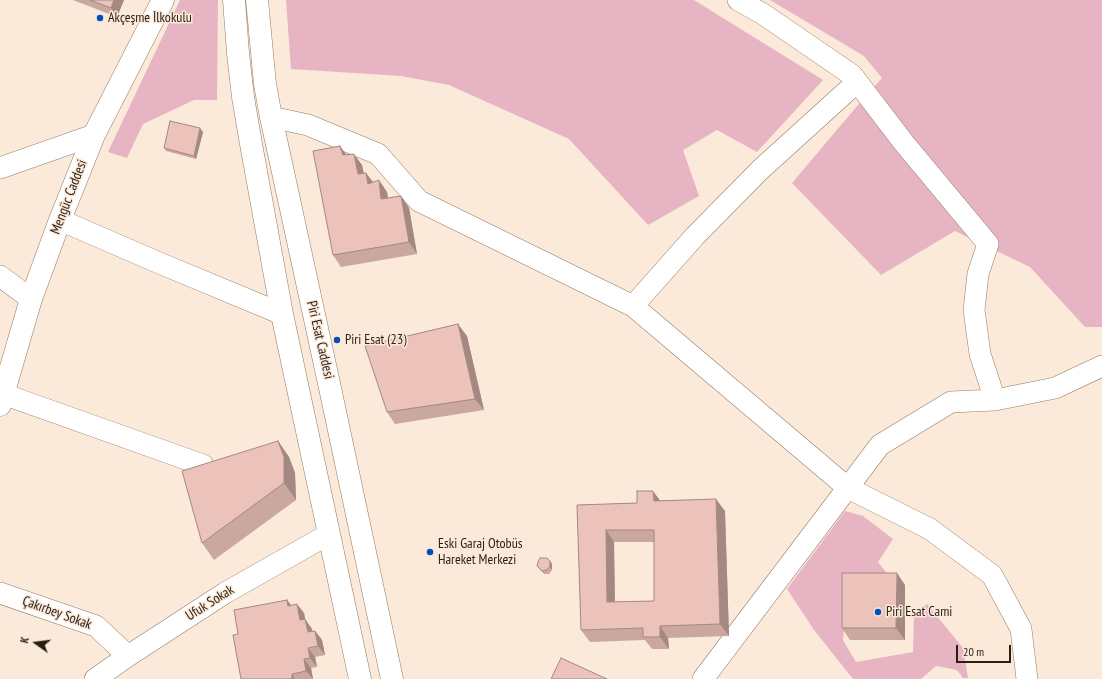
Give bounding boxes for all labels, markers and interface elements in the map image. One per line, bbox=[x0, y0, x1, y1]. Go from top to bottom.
place label: Akçeşme İlkokulu bbox=[108, 10, 192, 26]
marker: Akçeşme İlkokulu bbox=[95, 13, 105, 23]
street label: Mengüc Caddesi bbox=[47, 157, 91, 237]
street label: Piri Esat Caddesi bbox=[303, 299, 337, 381]
place label: Piri Esat (23) bbox=[345, 332, 406, 348]
marker: Piri Esat (23) bbox=[332, 335, 342, 345]
place label: Eski Garaj Otobüs Hareket Merkezi bbox=[438, 536, 522, 568]
marker: Eski Garaj Otobüs Hareket Merkezi bbox=[425, 547, 435, 557]
street label: Ufuk Sokak bbox=[183, 582, 237, 624]
street label: Çakırbey Sokak bbox=[20, 593, 94, 633]
place label: Piri Esat Cami bbox=[886, 604, 952, 620]
marker: Piri Esat Cami bbox=[873, 607, 883, 617]
north arrow bbox=[16, 623, 56, 663]
text: K bbox=[17, 636, 32, 645]
scale bar bbox=[958, 637, 1013, 663]
text: 20 m bbox=[963, 644, 984, 659]

